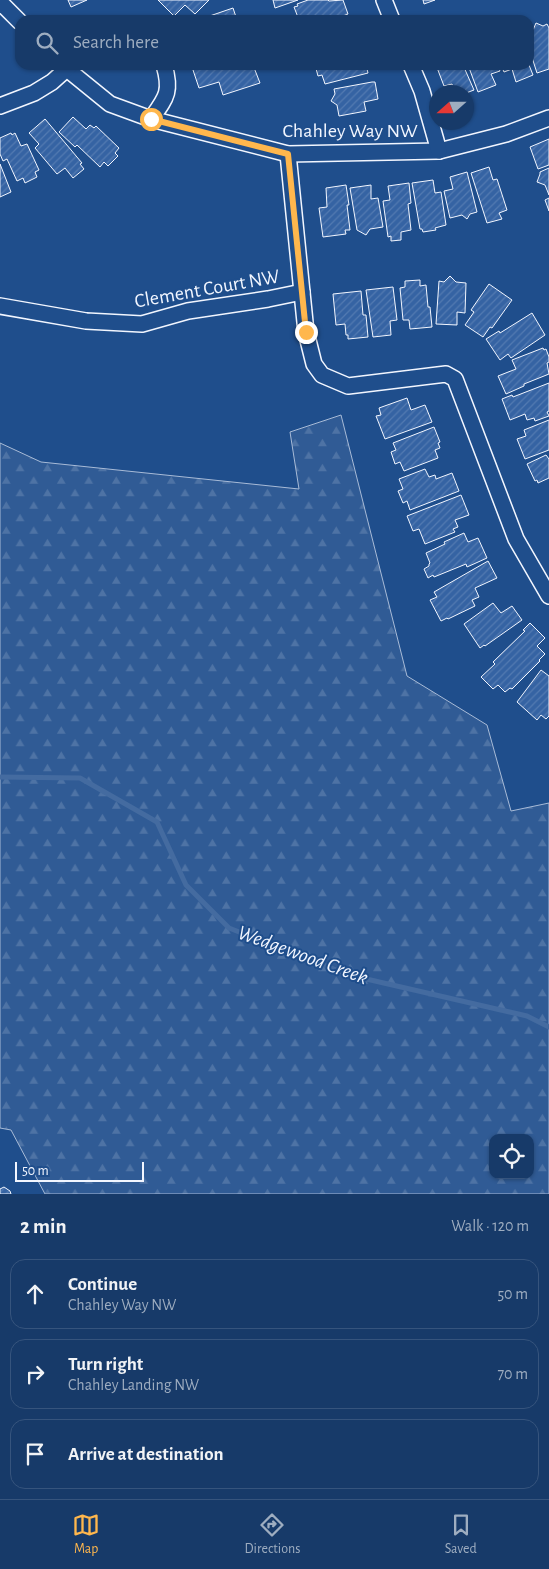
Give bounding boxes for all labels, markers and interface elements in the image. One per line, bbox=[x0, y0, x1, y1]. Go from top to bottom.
search box bbox=[15, 15, 534, 70]
icon: search bbox=[33, 29, 61, 57]
text: Search here bbox=[73, 33, 159, 52]
north arrow bbox=[429, 85, 474, 130]
route start bbox=[140, 108, 163, 131]
street label: Chahley Way NW bbox=[282, 121, 418, 141]
street label: Clement Court NW bbox=[133, 266, 281, 312]
route end bbox=[295, 321, 318, 344]
water label: Wedgewood Creek bbox=[235, 922, 371, 988]
map controls bbox=[489, 1134, 534, 1179]
button: locate bbox=[489, 1134, 534, 1179]
scale bar bbox=[15, 1159, 144, 1182]
text: 50 m bbox=[22, 1164, 49, 1178]
text: 2 min bbox=[20, 1216, 67, 1237]
text: Walk · 120 m bbox=[451, 1218, 529, 1234]
text: Continue bbox=[68, 1275, 137, 1294]
icon: ahead bbox=[21, 1280, 49, 1308]
text: 50 m bbox=[497, 1286, 528, 1302]
text: Chahley Way NW bbox=[68, 1297, 176, 1313]
text: Turn right bbox=[68, 1355, 143, 1374]
icon: right bbox=[21, 1360, 49, 1388]
text: 70 m bbox=[497, 1366, 528, 1382]
text: Chahley Landing NW bbox=[68, 1377, 199, 1393]
icon: arrive bbox=[21, 1440, 49, 1468]
text: Arrive at destination bbox=[68, 1445, 224, 1464]
tab: Map bbox=[72, 1511, 100, 1558]
tab: Directions bbox=[245, 1511, 300, 1558]
tab: Saved bbox=[445, 1511, 477, 1558]

